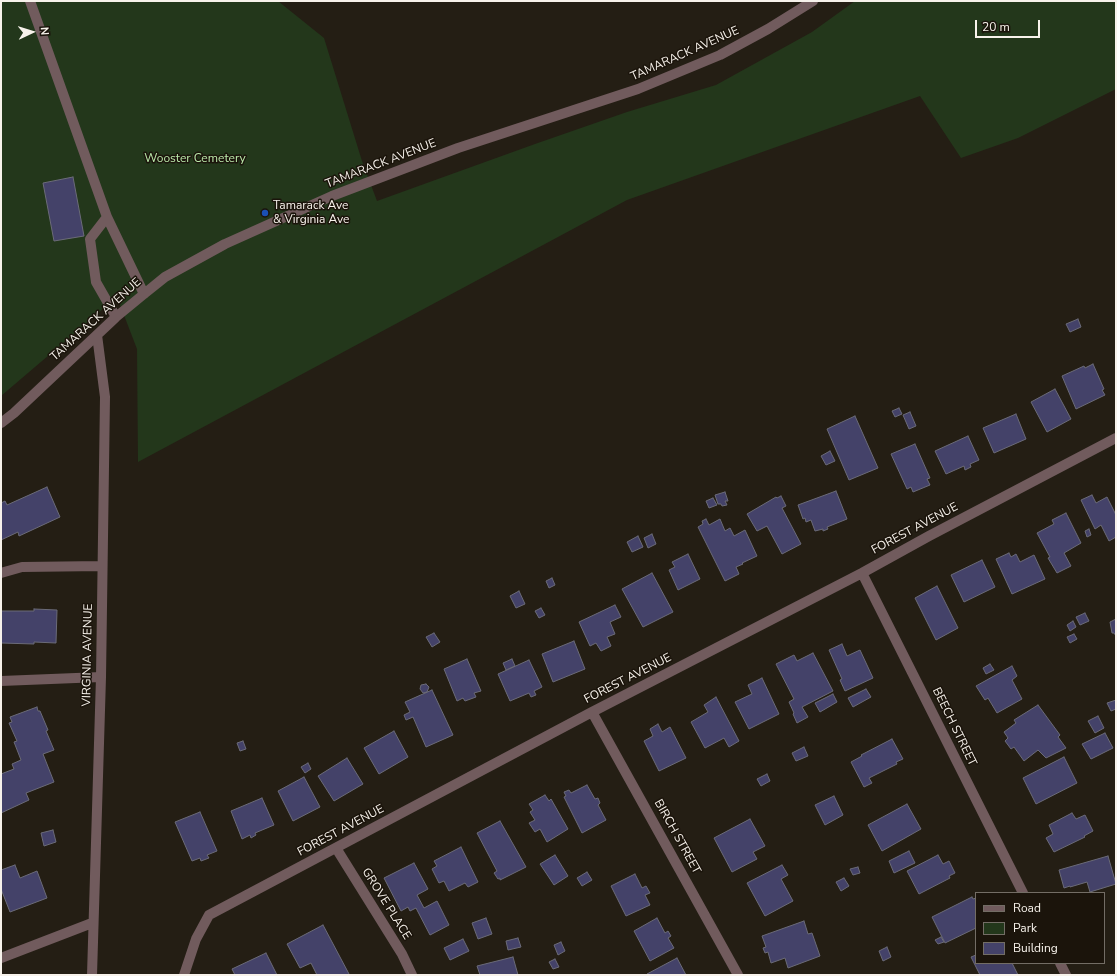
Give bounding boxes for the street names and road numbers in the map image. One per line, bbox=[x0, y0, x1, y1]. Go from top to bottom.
street label: TAMARACK AVENUE bbox=[629, 24, 741, 84]
street label: TAMARACK AVENUE bbox=[324, 136, 438, 192]
street label: TAMARACK AVENUE bbox=[48, 275, 144, 365]
street label: FOREST AVENUE bbox=[869, 500, 961, 558]
street label: VIRGINIA AVENUE bbox=[80, 603, 96, 707]
street label: FOREST AVENUE bbox=[582, 651, 674, 707]
street label: BEECH STREET bbox=[929, 685, 979, 769]
street label: BIRCH STREET bbox=[651, 797, 703, 877]
street label: FOREST AVENUE bbox=[295, 802, 387, 860]
street label: GROVE PLACE bbox=[358, 866, 414, 942]

